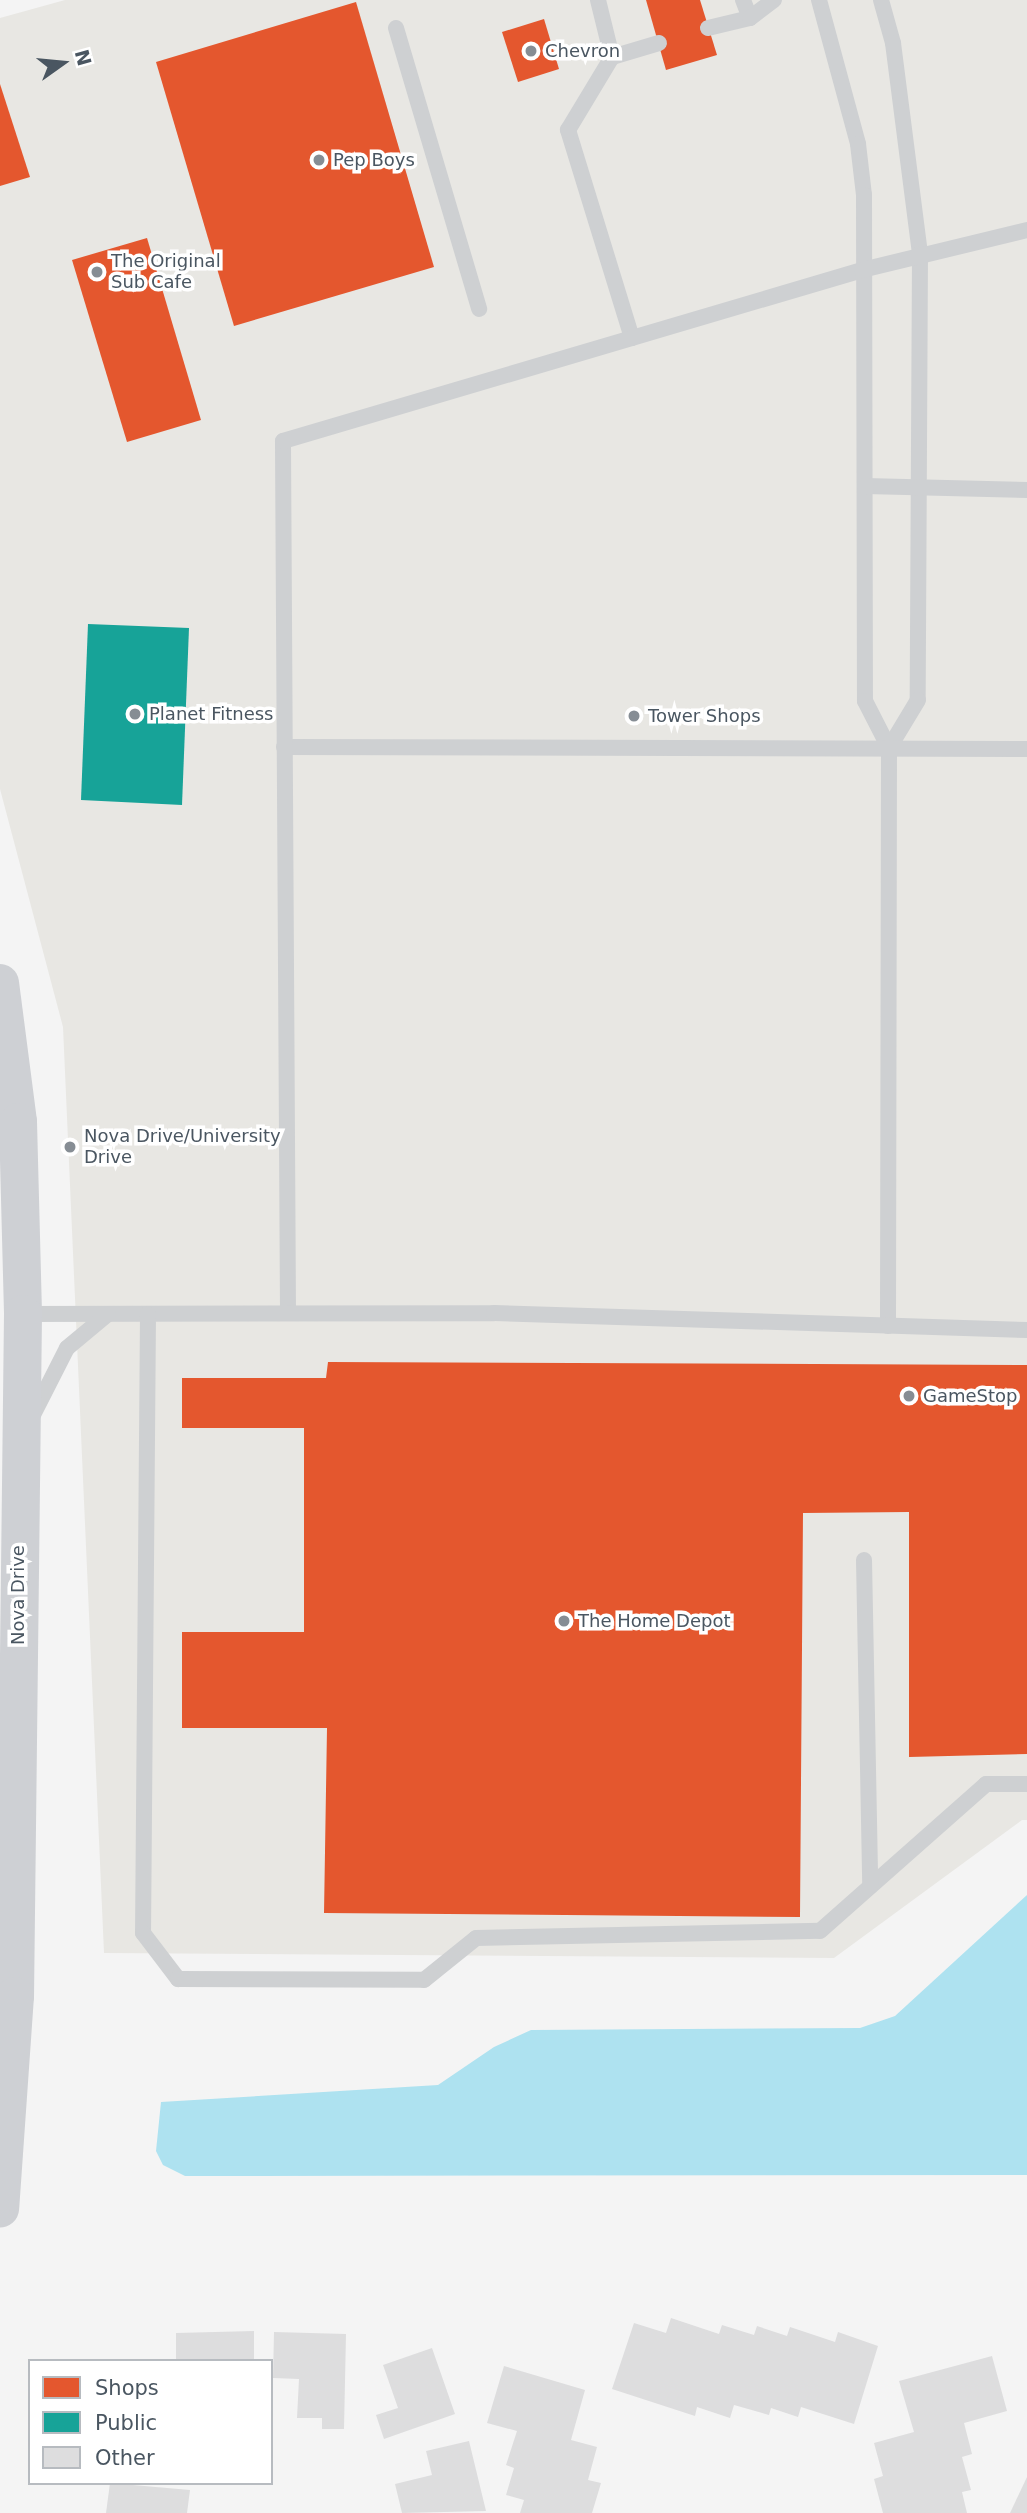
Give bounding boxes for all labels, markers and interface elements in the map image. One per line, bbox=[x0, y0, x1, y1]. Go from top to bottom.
north arrow bbox=[28, 28, 98, 98]
place label: Chevron bbox=[545, 40, 620, 62]
marker: Chevron bbox=[523, 43, 539, 59]
text: N bbox=[71, 47, 96, 68]
place label: Pep Boys bbox=[333, 149, 415, 171]
marker: Pep Boys bbox=[311, 152, 327, 168]
place label: The Original Sub Cafe bbox=[111, 251, 221, 294]
marker: The Original Sub Cafe bbox=[89, 264, 105, 280]
place label: Planet Fitness bbox=[149, 703, 273, 725]
place label: Tower Shops bbox=[648, 705, 761, 727]
marker: Planet Fitness bbox=[127, 706, 143, 722]
marker: Tower Shops bbox=[626, 708, 642, 724]
place label: Nova Drive/University Drive bbox=[84, 1126, 281, 1168]
marker: Nova Drive/University Drive bbox=[62, 1139, 78, 1155]
place label: GameStop bbox=[923, 1385, 1018, 1407]
marker: GameStop bbox=[901, 1388, 917, 1404]
street label: Nova Drive bbox=[7, 1545, 29, 1645]
place label: The Home Depot bbox=[578, 1610, 731, 1632]
marker: The Home Depot bbox=[556, 1613, 572, 1629]
legend bbox=[28, 2359, 273, 2485]
text: Shops bbox=[95, 2376, 159, 2400]
text: Public bbox=[95, 2411, 157, 2435]
text: Other bbox=[95, 2446, 155, 2470]

